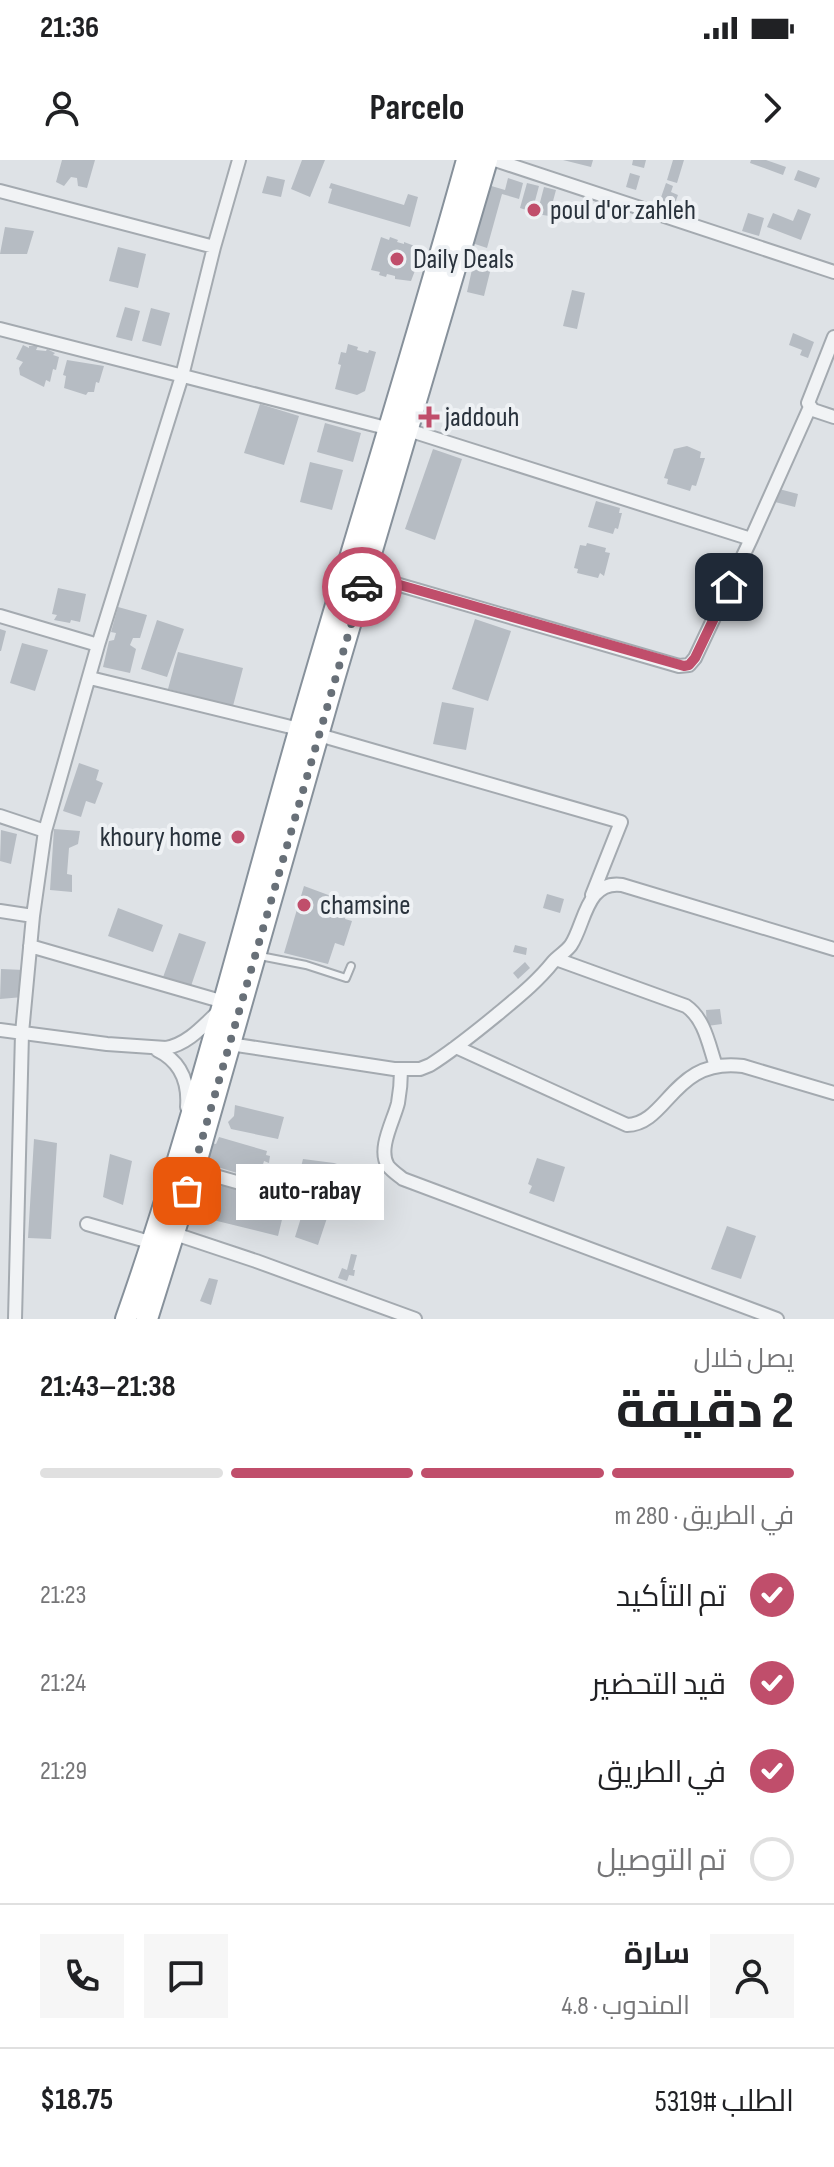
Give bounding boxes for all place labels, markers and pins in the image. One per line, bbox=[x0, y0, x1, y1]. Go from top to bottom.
place label: poul d'or zahleh bbox=[550, 194, 696, 227]
marker: poul d'or zahleh bbox=[525, 201, 543, 219]
place label: Daily Deals bbox=[413, 243, 514, 276]
marker: Daily Deals bbox=[388, 250, 406, 268]
place label: jaddouh bbox=[444, 401, 519, 434]
marker: jaddouh bbox=[420, 408, 438, 426]
pin bbox=[695, 553, 763, 621]
place label: khoury home bbox=[100, 821, 222, 854]
marker: khoury home bbox=[229, 828, 247, 846]
place label: chamsine bbox=[320, 889, 410, 922]
marker: chamsine bbox=[295, 896, 313, 914]
pin bbox=[153, 1157, 221, 1225]
callout: auto-rabay bbox=[235, 1163, 383, 1219]

